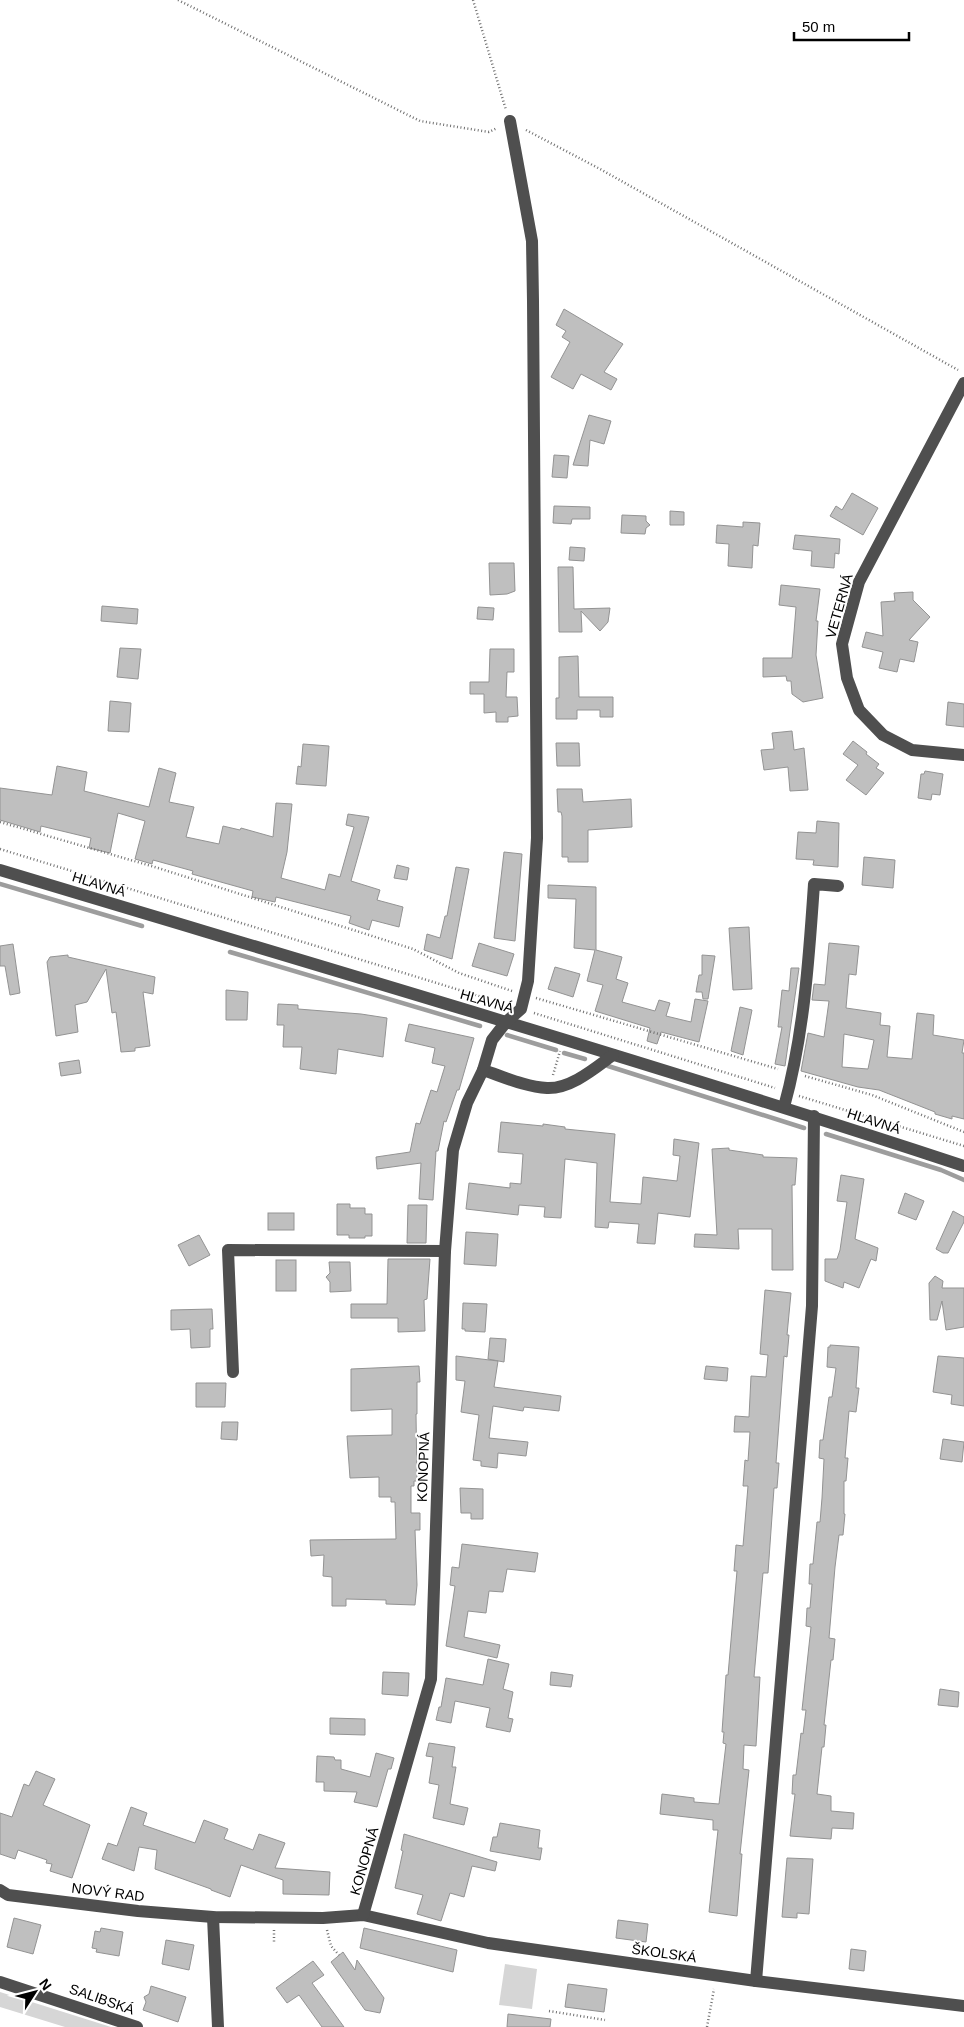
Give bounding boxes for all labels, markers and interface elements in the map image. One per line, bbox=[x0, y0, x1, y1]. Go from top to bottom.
scale bar bbox=[794, 10, 909, 42]
text: 50 m bbox=[802, 18, 835, 35]
street label: VETERNÁ bbox=[822, 571, 856, 640]
street label: HLAVNÁ bbox=[70, 868, 128, 900]
street label: HLAVNÁ bbox=[458, 986, 516, 1016]
street label: HLAVNÁ bbox=[845, 1105, 903, 1137]
street label: KONOPNÁ bbox=[414, 1431, 432, 1502]
street label: KONOPNÁ bbox=[347, 1825, 382, 1897]
street label: NOVÝ RAD bbox=[71, 1880, 145, 1904]
street label: ŠKOLSKÁ bbox=[631, 1941, 698, 1966]
north arrow bbox=[10, 1967, 60, 2017]
text: N bbox=[36, 1976, 55, 1993]
street label: SALIBSKÁ bbox=[67, 1980, 137, 2018]

